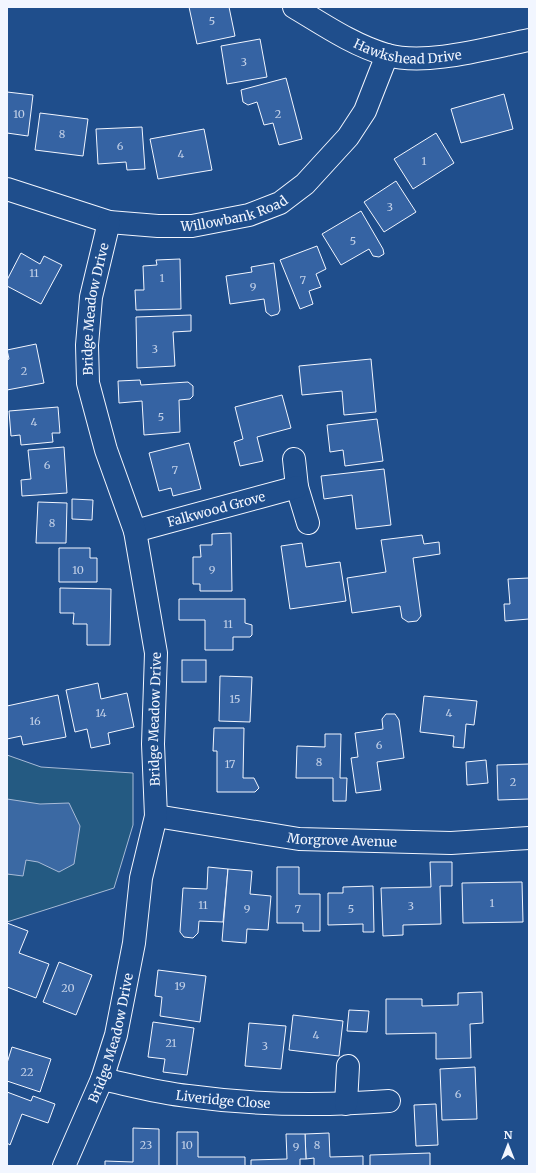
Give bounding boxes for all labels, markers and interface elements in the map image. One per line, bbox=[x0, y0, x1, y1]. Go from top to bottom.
house number: 5 bbox=[209, 14, 215, 28]
street label: Hawkshead Drive bbox=[351, 35, 463, 67]
house number: 3 bbox=[241, 55, 247, 69]
house number: 10 bbox=[13, 107, 25, 121]
house number: 2 bbox=[275, 107, 281, 121]
house number: 8 bbox=[59, 127, 66, 141]
house number: 6 bbox=[117, 139, 124, 153]
house number: 4 bbox=[178, 147, 185, 161]
house number: 1 bbox=[422, 154, 427, 168]
street label: Willowbank Road bbox=[180, 192, 291, 235]
house number: 3 bbox=[387, 200, 393, 214]
house number: 5 bbox=[350, 234, 356, 248]
street label: Bridge Meadow Drive bbox=[78, 241, 112, 376]
house number: 11 bbox=[29, 266, 39, 280]
house number: 1 bbox=[160, 271, 165, 285]
house number: 7 bbox=[300, 273, 306, 287]
house number: 9 bbox=[250, 280, 257, 294]
house number: 3 bbox=[152, 342, 158, 356]
house number: 2 bbox=[21, 364, 27, 378]
house number: 5 bbox=[158, 410, 164, 424]
house number: 4 bbox=[31, 415, 38, 429]
house number: 6 bbox=[44, 458, 51, 472]
house number: 7 bbox=[172, 463, 178, 477]
street label: Falkwood Grove bbox=[165, 488, 267, 530]
house number: 8 bbox=[49, 516, 56, 530]
house number: 10 bbox=[72, 563, 84, 577]
house number: 9 bbox=[209, 563, 216, 577]
house number: 11 bbox=[223, 617, 233, 631]
street label: Bridge Meadow Drive bbox=[144, 652, 165, 786]
house number: 15 bbox=[229, 692, 241, 706]
house number: 14 bbox=[95, 706, 107, 720]
house number: 4 bbox=[446, 706, 453, 720]
house number: 16 bbox=[29, 714, 41, 728]
house number: 6 bbox=[376, 738, 383, 752]
house number: 8 bbox=[316, 755, 323, 769]
house number: 17 bbox=[225, 757, 235, 771]
house number: 2 bbox=[510, 775, 516, 789]
street label: Morgrove Avenue bbox=[286, 829, 397, 850]
house number: 1 bbox=[490, 896, 495, 910]
house number: 11 bbox=[198, 898, 208, 912]
house number: 3 bbox=[408, 899, 414, 913]
house number: 9 bbox=[244, 902, 251, 916]
house number: 7 bbox=[295, 902, 301, 916]
house number: 5 bbox=[348, 902, 354, 916]
street label: Bridge Meadow Drive bbox=[84, 971, 136, 1105]
house number: 19 bbox=[174, 979, 186, 993]
house number: 20 bbox=[61, 981, 75, 995]
house number: 4 bbox=[313, 1028, 320, 1042]
house number: 21 bbox=[165, 1036, 177, 1050]
house number: 3 bbox=[262, 1039, 268, 1053]
house number: 22 bbox=[21, 1065, 33, 1079]
street label: Liveridge Close bbox=[175, 1086, 271, 1112]
house number: 6 bbox=[455, 1087, 462, 1101]
north arrow bbox=[488, 1125, 528, 1165]
text: N bbox=[504, 1128, 513, 1142]
house number: 23 bbox=[140, 1138, 152, 1152]
house number: 10 bbox=[181, 1138, 193, 1152]
house number: 8 bbox=[314, 1138, 321, 1152]
house number: 9 bbox=[293, 1140, 300, 1154]

